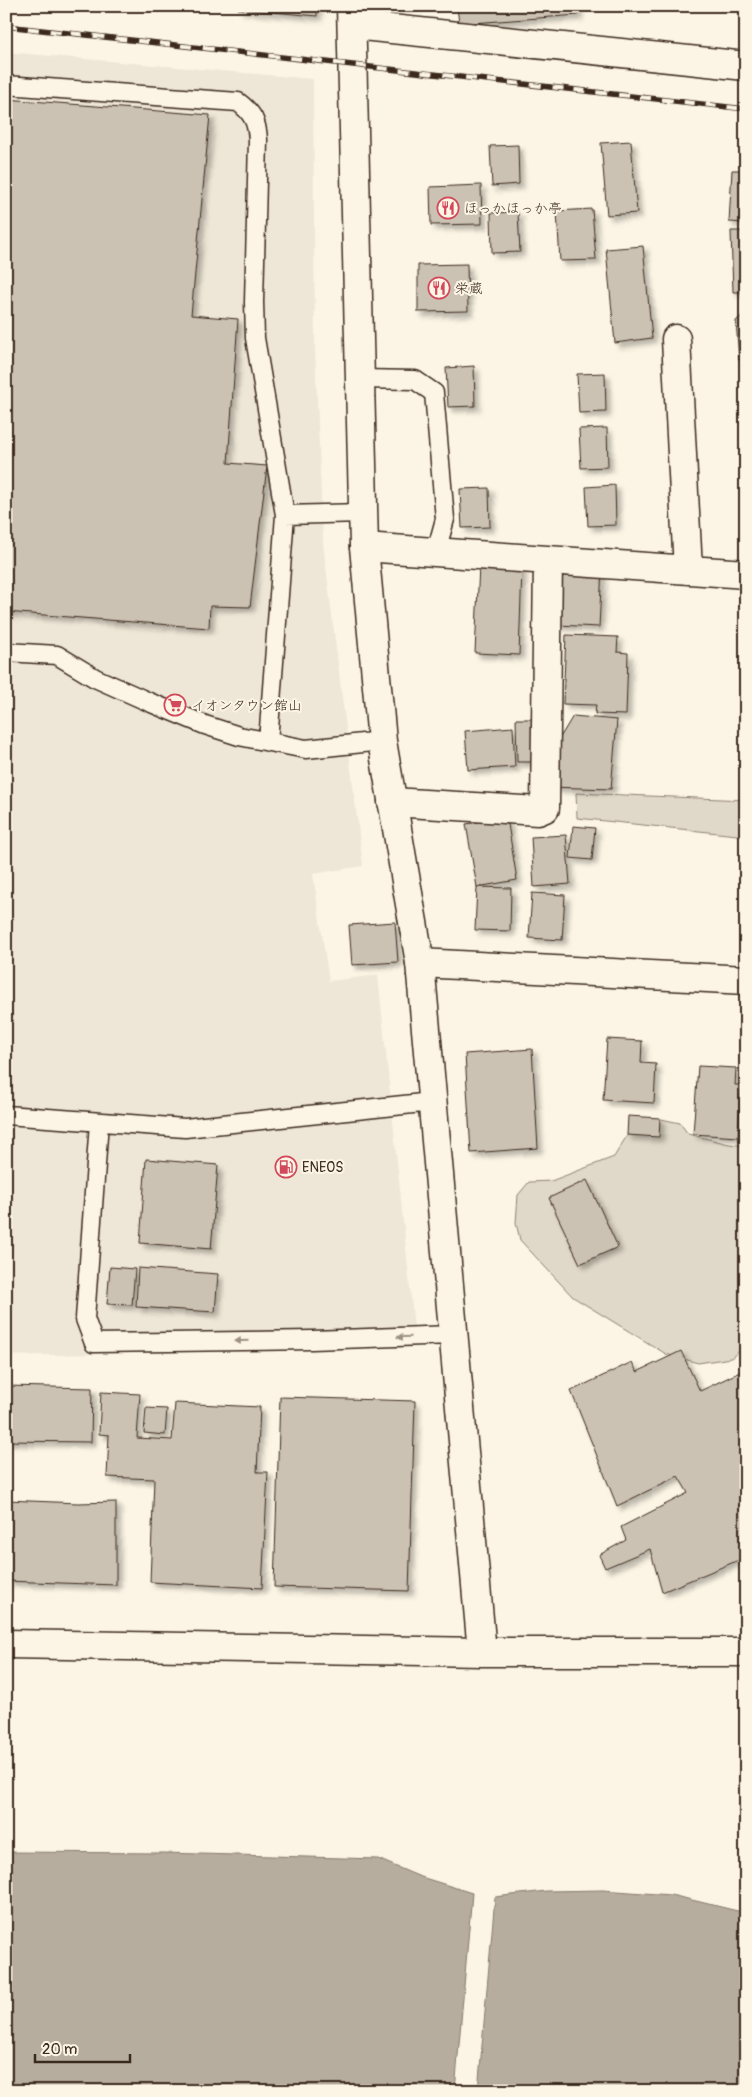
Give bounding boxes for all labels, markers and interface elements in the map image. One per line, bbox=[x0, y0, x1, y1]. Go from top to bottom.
restaurant icon: ほっかほっか亭 bbox=[436, 196, 460, 220]
place label: ほっかほっか亭 bbox=[464, 200, 562, 217]
restaurant icon: 栄蔵 bbox=[427, 276, 451, 300]
place label: 栄蔵 bbox=[455, 280, 483, 297]
supermarket icon: イオンタウン館山 bbox=[163, 693, 187, 717]
place label: イオンタウン館山 bbox=[191, 697, 302, 714]
fuel station icon: ENEOS bbox=[274, 1155, 298, 1179]
place label: ENEOS bbox=[302, 1159, 343, 1176]
one-way arrow bbox=[396, 1333, 412, 1341]
one-way arrow bbox=[234, 1337, 250, 1345]
scale bar bbox=[35, 2032, 130, 2064]
text: 20 m bbox=[42, 2040, 77, 2059]

